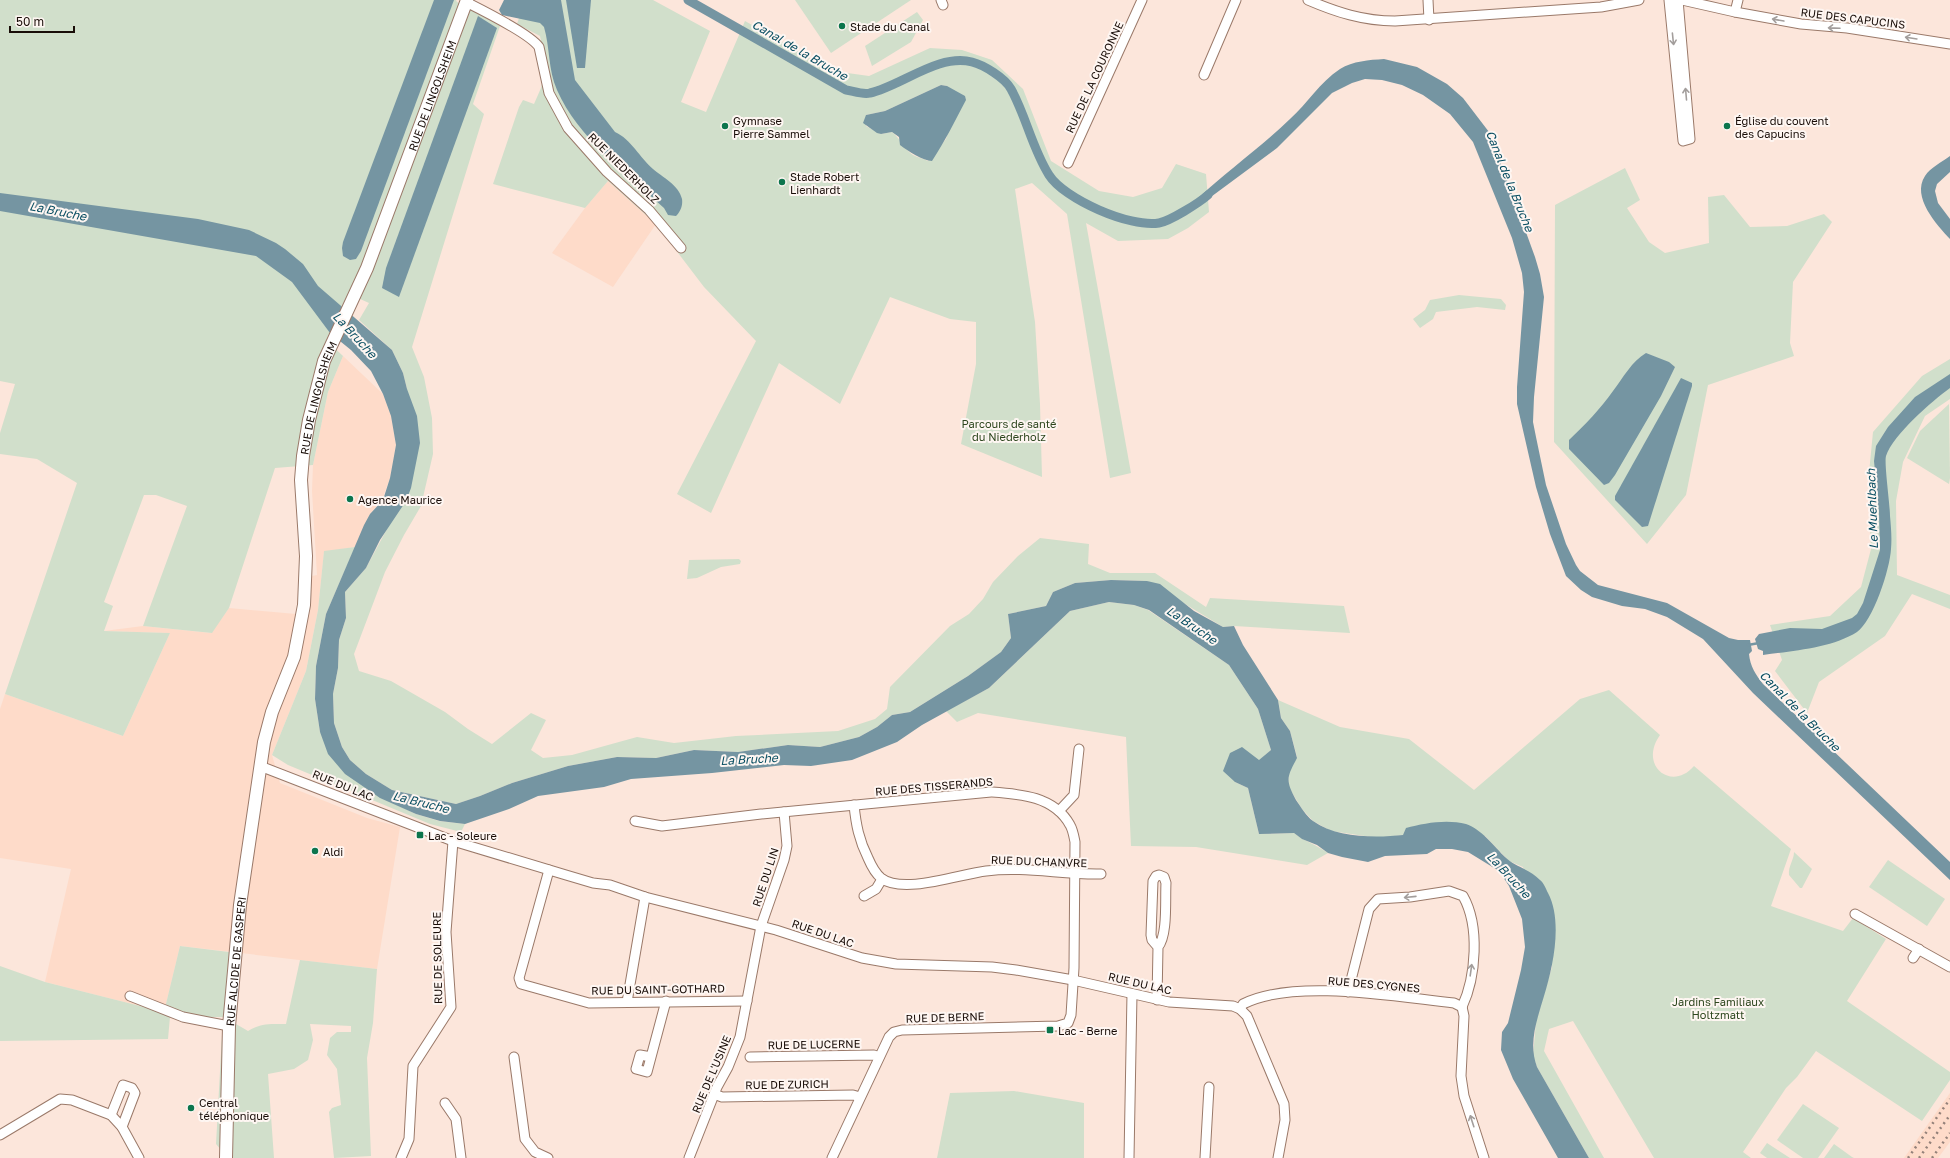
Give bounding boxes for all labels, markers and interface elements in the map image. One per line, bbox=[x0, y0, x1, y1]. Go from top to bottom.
street label: RUE DES CAPUCINS bbox=[1800, 5, 1906, 31]
scale bar bbox=[10, 8, 74, 34]
text: 50 m bbox=[16, 14, 44, 29]
one-way arrow bbox=[1772, 16, 1785, 24]
water label: Canal de la Bruche bbox=[750, 17, 851, 84]
street label: RUE DE LA COURONNE bbox=[1062, 19, 1126, 135]
place label: Stade du Canal bbox=[850, 20, 930, 33]
marker: Stade du Canal bbox=[837, 21, 847, 31]
one-way arrow bbox=[1828, 24, 1841, 32]
one-way arrow bbox=[1669, 32, 1677, 45]
one-way arrow bbox=[1905, 34, 1918, 42]
street label: RUE DE LINGOLSHEIM bbox=[405, 38, 458, 152]
one-way arrow bbox=[1683, 88, 1690, 101]
place label: Gymnase Pierre Sammel bbox=[733, 114, 810, 140]
place label: Église du couvent des Capucins bbox=[1735, 114, 1829, 140]
marker: Gymnase Pierre Sammel bbox=[720, 121, 730, 131]
marker: Église du couvent des Capucins bbox=[1722, 121, 1732, 131]
water label: Canal de la Bruche bbox=[1483, 128, 1538, 235]
street label: RUE NIEDERHOLZ bbox=[586, 130, 662, 206]
place label: Stade Robert Lienhardt bbox=[790, 170, 859, 196]
marker: Stade Robert Lienhardt bbox=[777, 177, 787, 187]
water label: La Bruche bbox=[28, 198, 89, 224]
water label: La Bruche bbox=[330, 309, 381, 362]
street label: RUE DE LINGOLSHEIM bbox=[297, 339, 339, 456]
park label: Parcours de santé du Niederholz bbox=[962, 417, 1056, 443]
water label: Le Muehlbach bbox=[1863, 468, 1881, 550]
place label: Agence Maurice bbox=[358, 493, 442, 506]
marker: Agence Maurice bbox=[345, 494, 355, 504]
water label: La Bruche bbox=[1164, 603, 1221, 648]
water label: Canal de la Bruche bbox=[1757, 668, 1844, 755]
water label: La Bruche bbox=[720, 750, 779, 768]
street label: RUE DU LAC bbox=[311, 767, 375, 803]
street label: RUE DES TISSERANDS bbox=[875, 774, 993, 798]
water label: La Bruche bbox=[391, 788, 452, 816]
place label: Lac - Soleure bbox=[428, 829, 497, 842]
marker: Lac - Soleure bbox=[415, 830, 425, 840]
place label: Aldi bbox=[323, 845, 343, 858]
marker: Aldi bbox=[310, 846, 320, 856]
street label: RUE DU LIN bbox=[749, 846, 781, 908]
water label: La Bruche bbox=[1484, 849, 1535, 902]
street label: RUE DU CHANVRE bbox=[991, 853, 1088, 869]
one-way arrow bbox=[1404, 893, 1417, 900]
street label: RUE ALCIDE DE GASPERI bbox=[223, 896, 248, 1027]
street label: RUE DE SOLEURE bbox=[430, 911, 444, 1004]
street label: RUE DU LAC bbox=[790, 916, 856, 950]
one-way arrow bbox=[1467, 964, 1475, 977]
street label: RUE DU LAC bbox=[1107, 969, 1173, 997]
street label: RUE DES CYGNES bbox=[1327, 973, 1421, 995]
street label: RUE DU SAINT-GOTHARD bbox=[591, 981, 725, 997]
park label: Jardins Familiaux Holtzmatt bbox=[1672, 995, 1764, 1021]
street label: RUE DE BERNE bbox=[905, 1009, 985, 1025]
place label: Lac - Berne bbox=[1058, 1024, 1117, 1037]
marker: Lac - Berne bbox=[1045, 1025, 1055, 1035]
street label: RUE DE L'USINE bbox=[689, 1033, 733, 1115]
street label: RUE DE LUCERNE bbox=[768, 1037, 861, 1051]
street label: RUE DE ZURICH bbox=[745, 1077, 829, 1091]
place label: Central téléphonique bbox=[199, 1096, 269, 1122]
marker: Central téléphonique bbox=[186, 1103, 196, 1113]
one-way arrow bbox=[1468, 1115, 1475, 1128]

